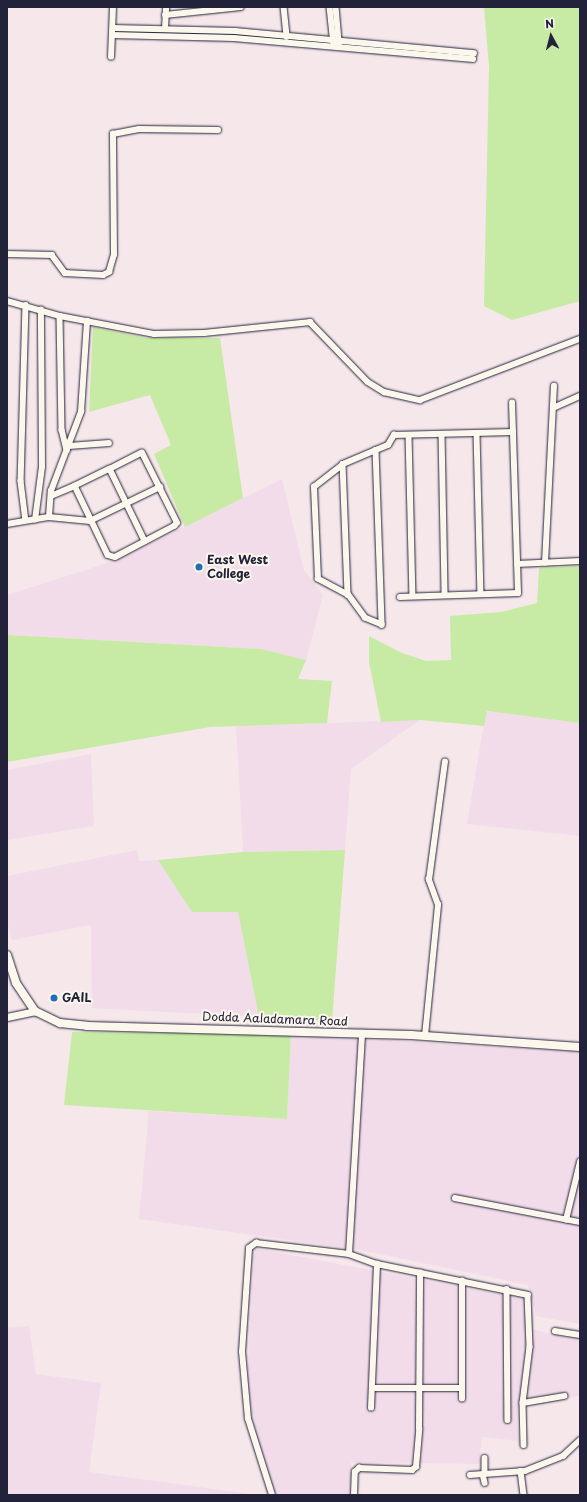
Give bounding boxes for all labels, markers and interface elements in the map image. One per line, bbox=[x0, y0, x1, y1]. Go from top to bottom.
text: N bbox=[544, 15, 555, 33]
north arrow bbox=[531, 16, 571, 56]
place label: East West College bbox=[207, 553, 268, 581]
marker: East West College bbox=[194, 562, 204, 572]
place label: GAIL bbox=[62, 991, 92, 1005]
marker: GAIL bbox=[49, 993, 59, 1003]
street label: Dodda Aaladamara Road bbox=[201, 1009, 349, 1029]

